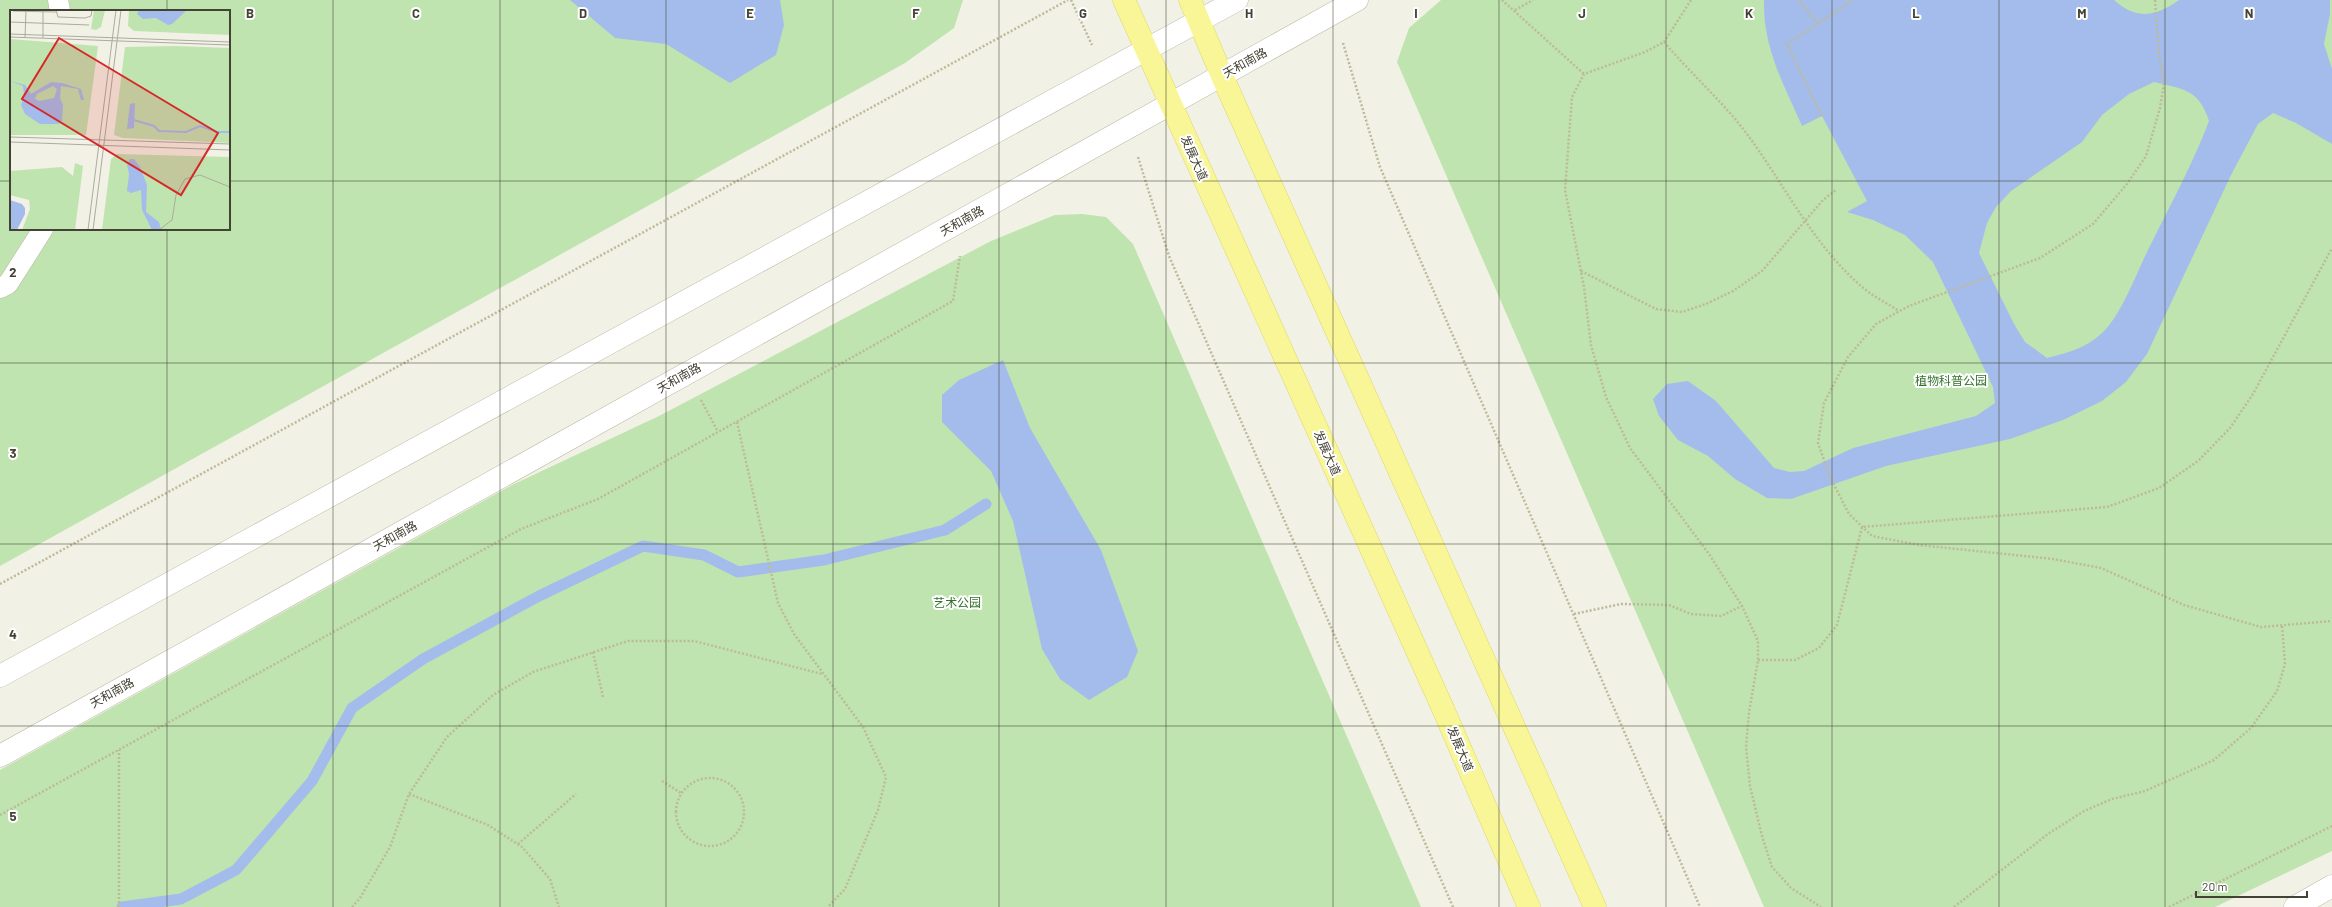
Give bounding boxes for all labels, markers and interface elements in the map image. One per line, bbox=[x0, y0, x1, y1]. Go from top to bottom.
text: B bbox=[246, 5, 254, 21]
text: C bbox=[412, 5, 420, 21]
text: D bbox=[579, 5, 587, 21]
text: E bbox=[746, 5, 754, 21]
text: F bbox=[912, 5, 920, 21]
text: G bbox=[1079, 5, 1087, 21]
text: H bbox=[1245, 5, 1253, 21]
text: I bbox=[1414, 5, 1418, 21]
text: J bbox=[1578, 5, 1586, 21]
text: K bbox=[1745, 5, 1753, 21]
text: L bbox=[1912, 5, 1920, 21]
text: M bbox=[2077, 5, 2087, 21]
text: N bbox=[2245, 5, 2253, 21]
inset map bbox=[10, 10, 230, 230]
street label: 天和南路 bbox=[1220, 44, 1269, 80]
street label: 发展大道 bbox=[1179, 133, 1211, 182]
street label: 天和南路 bbox=[937, 202, 986, 238]
text: 2 bbox=[9, 264, 17, 280]
street label: 天和南路 bbox=[654, 359, 703, 395]
park label: 植物科普公园 bbox=[1915, 373, 1987, 387]
street label: 发展大道 bbox=[1312, 428, 1344, 477]
text: 3 bbox=[9, 445, 17, 461]
street label: 天和南路 bbox=[370, 517, 419, 553]
park label: 艺术公园 bbox=[933, 595, 981, 609]
text: 4 bbox=[9, 626, 17, 642]
street label: 天和南路 bbox=[87, 674, 136, 710]
street label: 发展大道 bbox=[1445, 724, 1477, 773]
text: 5 bbox=[9, 808, 17, 824]
scale bar bbox=[2196, 873, 2307, 899]
text: 20 m bbox=[2202, 879, 2228, 893]

